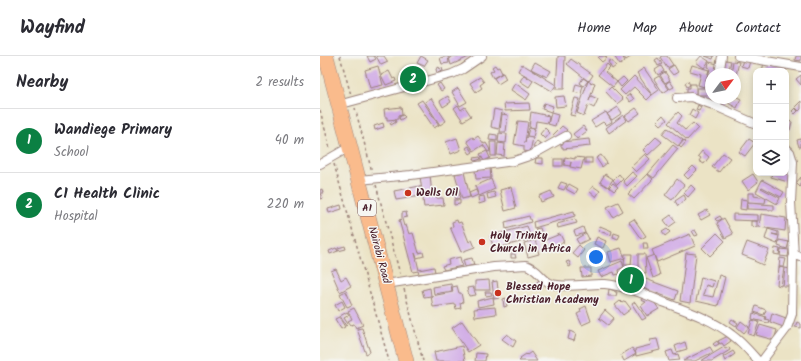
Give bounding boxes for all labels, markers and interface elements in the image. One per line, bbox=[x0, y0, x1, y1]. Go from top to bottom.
text: Wayfind bbox=[20, 13, 85, 43]
text: Home bbox=[577, 17, 611, 39]
text: Map bbox=[633, 17, 657, 39]
text: About bbox=[679, 17, 713, 39]
text: Contact bbox=[735, 17, 781, 39]
pin: 2 bbox=[400, 64, 426, 94]
north arrow bbox=[705, 68, 741, 104]
map controls bbox=[753, 68, 789, 176]
button: + bbox=[753, 68, 789, 104]
text: Nearby bbox=[16, 69, 68, 96]
text: 2 results bbox=[256, 72, 304, 93]
button: − bbox=[753, 104, 789, 140]
text: Wandiege Primary bbox=[54, 118, 172, 142]
text: 1 bbox=[27, 130, 31, 151]
text: 40 m bbox=[275, 130, 304, 151]
button: layers bbox=[753, 140, 789, 176]
text: School bbox=[54, 142, 89, 163]
text: C1 Health Clinic bbox=[54, 182, 160, 206]
place label: Wells Oil bbox=[416, 184, 458, 202]
marker: Wells Oil bbox=[403, 188, 413, 198]
text: 2 bbox=[25, 194, 33, 215]
text: 220 m bbox=[267, 194, 304, 215]
road number: A1 bbox=[358, 200, 376, 216]
text: Hospital bbox=[54, 206, 98, 227]
street label: Nairobi Road bbox=[363, 224, 395, 286]
place label: Holy Trinity Church in Africa bbox=[490, 227, 571, 258]
marker: Holy Trinity Church in Africa bbox=[477, 237, 487, 247]
your location bbox=[586, 247, 606, 267]
pin: 1 bbox=[618, 265, 644, 295]
place label: Blessed Hope Christian Academy bbox=[506, 278, 599, 309]
marker: Blessed Hope Christian Academy bbox=[493, 288, 503, 298]

